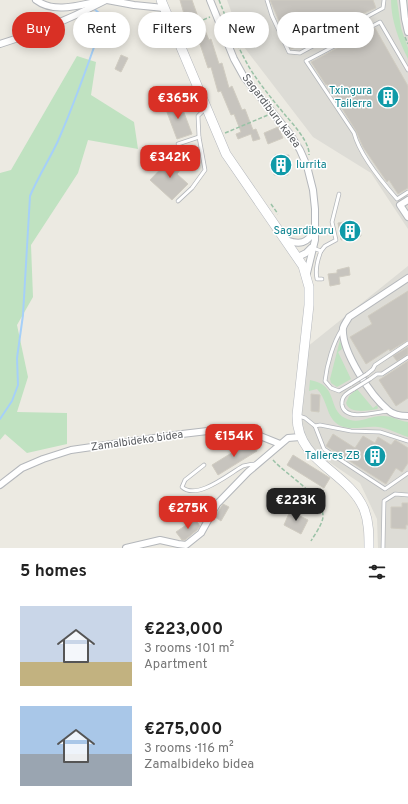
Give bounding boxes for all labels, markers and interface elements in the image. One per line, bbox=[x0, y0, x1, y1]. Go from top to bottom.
chip: Buy bbox=[12, 12, 65, 48]
chip: Rent bbox=[73, 12, 130, 48]
chip: Filters bbox=[138, 12, 206, 48]
chip: New bbox=[214, 12, 269, 48]
chip: Apartment bbox=[277, 12, 374, 48]
street label: Sagardiburu kalea bbox=[239, 71, 303, 151]
place label: Txingura Tailerra bbox=[329, 84, 372, 111]
building icon: Txingura Tailerra bbox=[375, 84, 401, 110]
pin: €365K bbox=[150, 86, 206, 120]
text: €365K bbox=[157, 91, 199, 107]
pin: €342K bbox=[142, 145, 198, 179]
text: €342K bbox=[149, 150, 191, 166]
building icon: Iurrita bbox=[268, 152, 294, 178]
place label: Iurrita bbox=[296, 158, 327, 172]
building icon: Sagardiburu bbox=[337, 218, 363, 244]
place label: Sagardiburu bbox=[273, 224, 334, 238]
pin: €154K bbox=[206, 424, 262, 458]
street label: Zamalbideko bidea bbox=[90, 428, 184, 454]
text: €154K bbox=[214, 429, 254, 445]
building icon: Talleres ZB bbox=[362, 443, 388, 469]
place label: Talleres ZB bbox=[305, 449, 360, 463]
pin: €223K bbox=[268, 488, 324, 522]
text: €223K bbox=[275, 493, 317, 509]
pin: €275K bbox=[160, 496, 216, 530]
text: €275K bbox=[168, 501, 208, 517]
text: 5 homes bbox=[20, 561, 87, 583]
icon: filters bbox=[366, 561, 388, 583]
text: €223,000 bbox=[144, 619, 223, 641]
icon: home bbox=[52, 622, 100, 670]
text: 3 rooms · 101 m² bbox=[144, 641, 234, 657]
text: Apartment bbox=[144, 657, 207, 673]
text: €275,000 bbox=[144, 719, 222, 741]
icon: home bbox=[52, 722, 100, 770]
text: 3 rooms · 116 m² bbox=[144, 741, 234, 757]
text: Zamalbideko bidea bbox=[144, 757, 254, 773]

